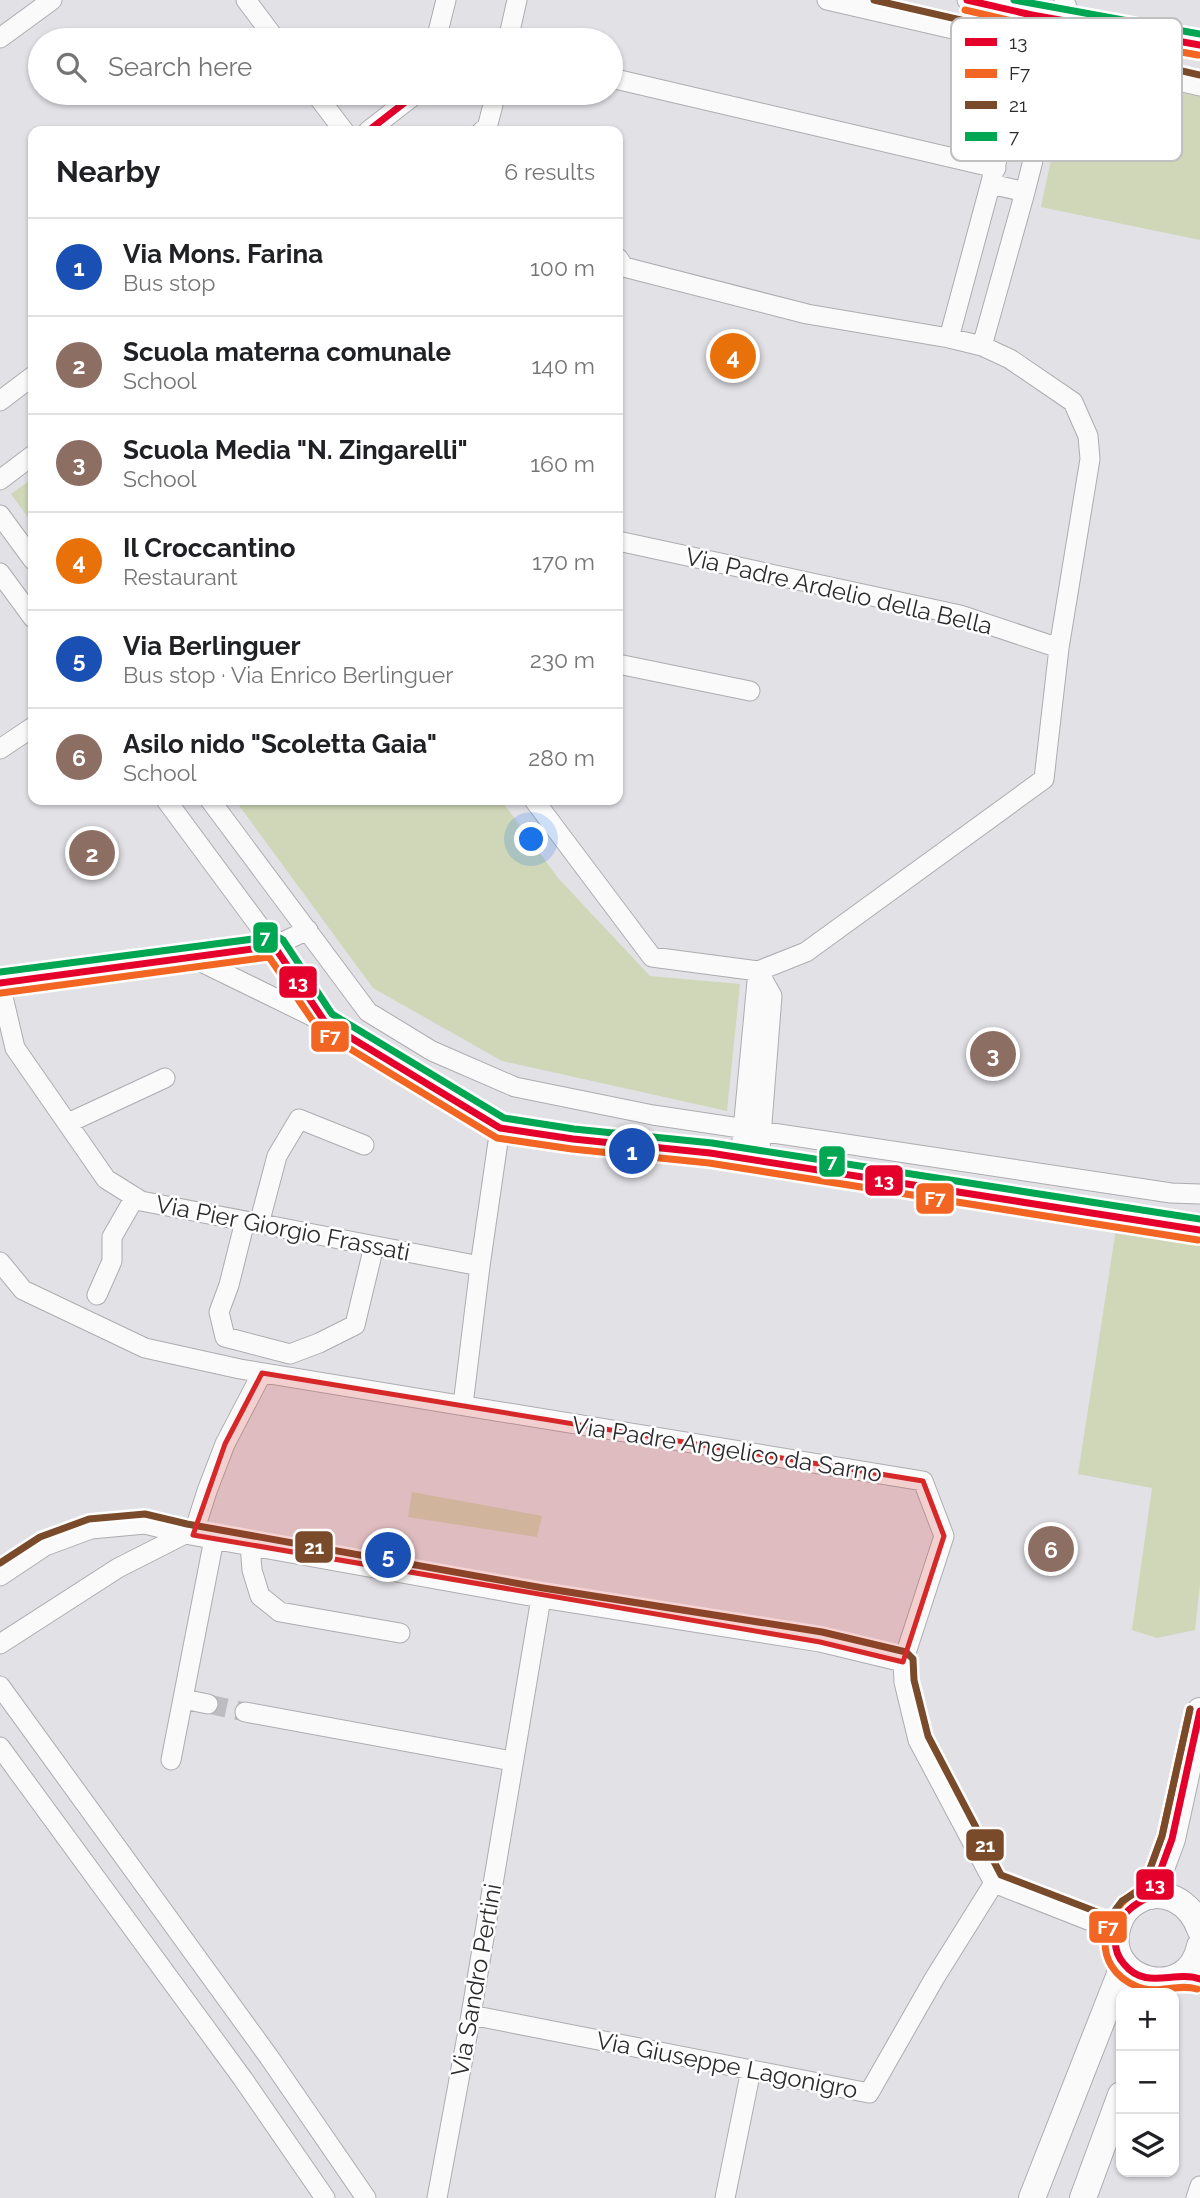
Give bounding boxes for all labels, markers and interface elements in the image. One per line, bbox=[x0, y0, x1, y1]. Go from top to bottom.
legend bbox=[951, 18, 1182, 161]
search box bbox=[28, 28, 623, 105]
text: 13 bbox=[1009, 31, 1027, 53]
icon: search bbox=[52, 48, 90, 86]
text: Search here bbox=[108, 52, 252, 82]
text: F7 bbox=[1009, 62, 1030, 84]
text: 21 bbox=[1009, 94, 1027, 116]
text: 7 bbox=[1009, 125, 1019, 147]
text: Nearby bbox=[56, 154, 160, 189]
text: 6 results bbox=[504, 158, 595, 185]
text: Via Mons. Farina bbox=[123, 239, 323, 269]
text: 1 bbox=[73, 254, 85, 281]
text: 100 m bbox=[530, 254, 595, 281]
text: Bus stop bbox=[123, 269, 215, 296]
pin: 4 bbox=[710, 330, 756, 382]
text: Scuola materna comunale bbox=[123, 337, 451, 367]
text: 2 bbox=[73, 352, 85, 379]
text: 140 m bbox=[532, 352, 595, 379]
text: School bbox=[123, 367, 197, 394]
text: Scuola Media "N. Zingarelli" bbox=[123, 435, 468, 465]
text: 3 bbox=[73, 450, 85, 477]
text: 160 m bbox=[530, 450, 595, 477]
text: School bbox=[123, 465, 197, 492]
text: Il Croccantino bbox=[123, 533, 296, 563]
street label: Via Padre Ardelio della Bella bbox=[683, 542, 995, 640]
text: 4 bbox=[72, 548, 86, 575]
text: 170 m bbox=[532, 548, 595, 575]
text: Restaurant bbox=[123, 563, 238, 590]
text: Via Berlinguer bbox=[123, 631, 300, 661]
text: 5 bbox=[73, 646, 85, 673]
text: 230 m bbox=[530, 646, 595, 673]
text: Bus stop · Via Enrico Berlinguer bbox=[123, 661, 453, 688]
text: Asilo nido "Scoletta Gaia" bbox=[123, 729, 437, 759]
text: 6 bbox=[72, 744, 86, 771]
text: 280 m bbox=[528, 744, 595, 771]
text: School bbox=[123, 759, 197, 786]
your location bbox=[514, 822, 548, 856]
pin: 2 bbox=[69, 827, 115, 879]
line badge: 7 bbox=[252, 921, 279, 954]
text: 7 bbox=[260, 926, 271, 948]
line badge: 13 bbox=[278, 965, 318, 999]
text: 13 bbox=[288, 971, 308, 993]
line badge: F7 bbox=[310, 1020, 350, 1053]
text: F7 bbox=[319, 1025, 341, 1047]
pin: 3 bbox=[970, 1028, 1016, 1080]
pin: 1 bbox=[609, 1125, 655, 1177]
line badge: 7 bbox=[818, 1145, 846, 1178]
text: 7 bbox=[827, 1150, 838, 1172]
line badge: 13 bbox=[864, 1164, 904, 1197]
text: 13 bbox=[874, 1169, 894, 1191]
line badge: F7 bbox=[915, 1182, 955, 1215]
text: F7 bbox=[924, 1187, 946, 1209]
street label: Via Pier Giorgio Frassati bbox=[153, 1189, 413, 1267]
street label: Via Padre Angelico da Sarno bbox=[570, 1410, 884, 1488]
pin: 6 bbox=[1028, 1523, 1074, 1575]
pin: 5 bbox=[365, 1529, 411, 1581]
line badge: 21 bbox=[294, 1530, 334, 1564]
text: 21 bbox=[304, 1536, 324, 1558]
line badge: 21 bbox=[965, 1828, 1005, 1862]
text: 21 bbox=[975, 1834, 995, 1856]
line badge: 13 bbox=[1135, 1868, 1175, 1901]
text: 13 bbox=[1145, 1873, 1165, 1895]
street label: Via Sandro Pertini bbox=[445, 1881, 507, 2079]
line badge: F7 bbox=[1088, 1910, 1128, 1944]
text: F7 bbox=[1097, 1916, 1119, 1938]
map controls bbox=[1116, 1988, 1179, 2177]
button: + bbox=[1116, 1988, 1179, 2051]
street label: Via Giuseppe Lagonigro bbox=[594, 2025, 860, 2105]
button: − bbox=[1116, 2051, 1179, 2114]
button: layers bbox=[1116, 2114, 1179, 2177]

